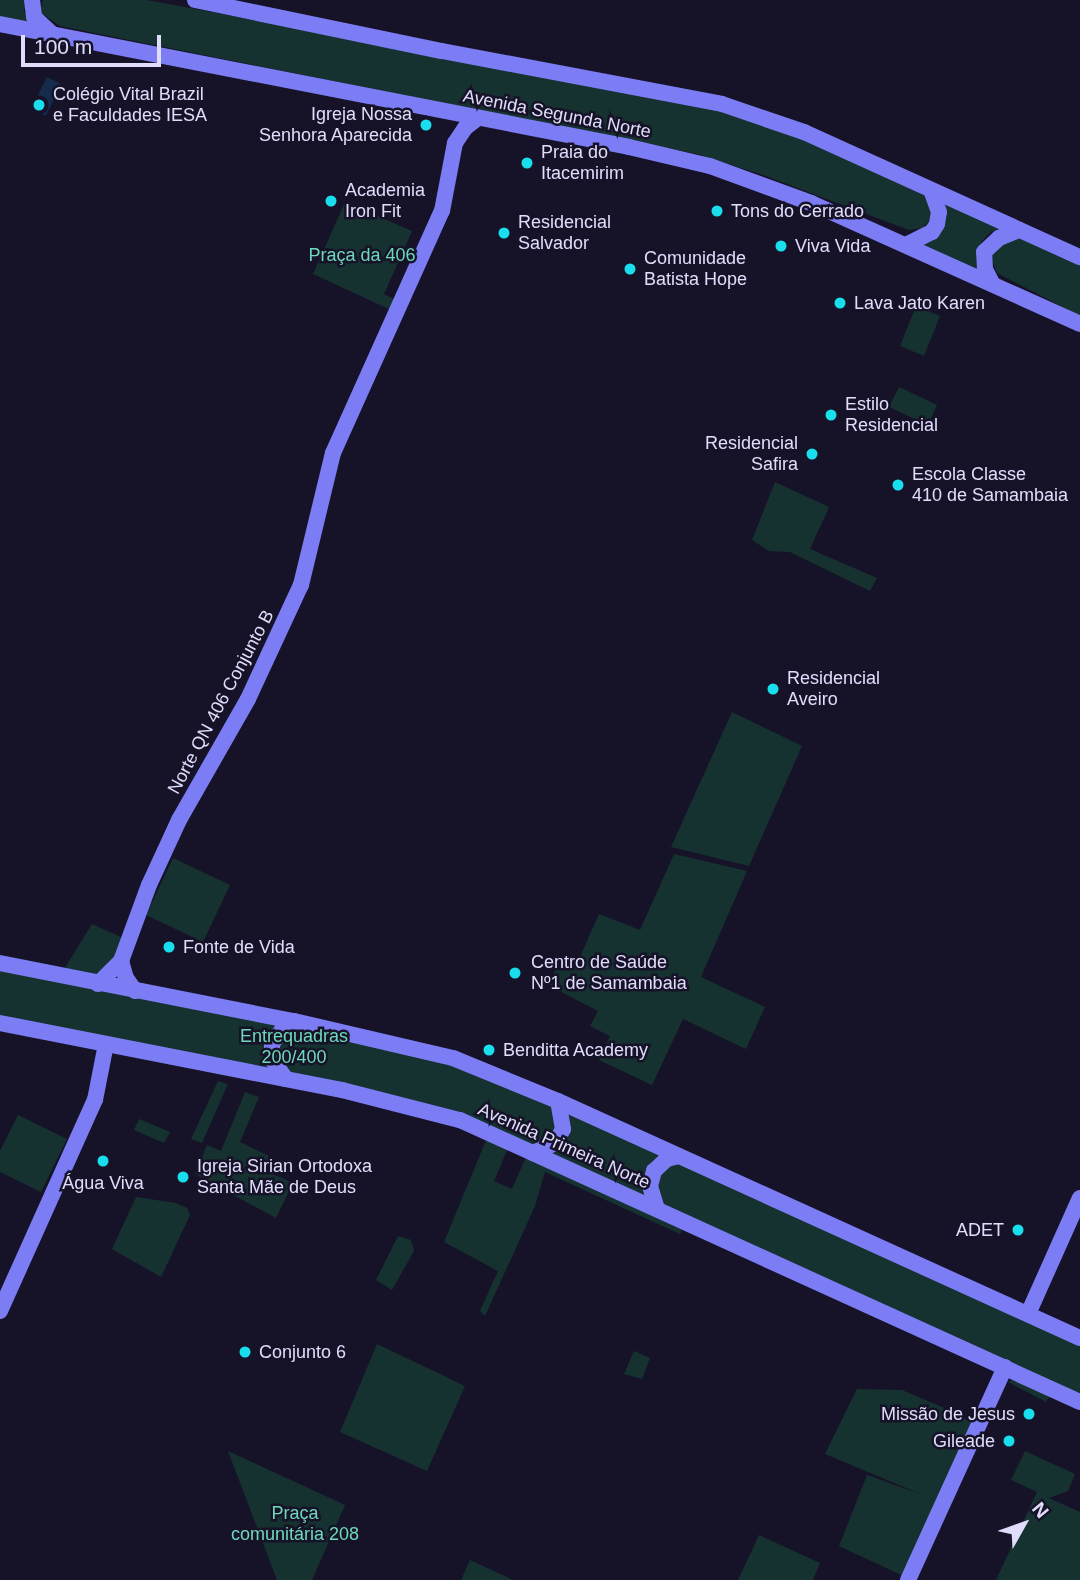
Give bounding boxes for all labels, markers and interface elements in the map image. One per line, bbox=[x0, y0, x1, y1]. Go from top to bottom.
scale bar bbox=[24, 21, 164, 65]
text: 100 m bbox=[34, 35, 92, 58]
place label: Colégio Vital Brazil e Faculdades IESA bbox=[53, 84, 207, 126]
street label: Avenida Segunda Norte bbox=[461, 85, 653, 143]
marker: Colégio Vital Brazil e Faculdades IESA bbox=[31, 97, 47, 113]
place label: Igreja Nossa Senhora Aparecida bbox=[258, 104, 412, 146]
marker: Igreja Nossa Senhora Aparecida bbox=[418, 117, 434, 133]
place label: Praia do Itacemirim bbox=[541, 142, 624, 184]
marker: Praia do Itacemirim bbox=[519, 155, 535, 171]
place label: Academia Iron Fit bbox=[345, 180, 425, 222]
marker: Academia Iron Fit bbox=[323, 193, 339, 209]
place label: Tons do Cerrado bbox=[731, 200, 864, 222]
marker: Tons do Cerrado bbox=[709, 203, 725, 219]
place label: Residencial Salvador bbox=[518, 212, 611, 255]
marker: Residencial Salvador bbox=[496, 225, 512, 241]
place label: Viva Vida bbox=[795, 235, 870, 257]
marker: Viva Vida bbox=[773, 238, 789, 254]
park label: Praça da 406 bbox=[308, 244, 416, 266]
place label: Comunidade Batista Hope bbox=[644, 248, 747, 290]
marker: Comunidade Batista Hope bbox=[622, 261, 638, 277]
place label: Lava Jato Karen bbox=[854, 292, 985, 314]
marker: Lava Jato Karen bbox=[832, 295, 848, 311]
place label: Estilo Residencial bbox=[845, 394, 938, 436]
marker: Estilo Residencial bbox=[823, 407, 839, 423]
place label: Residencial Safira bbox=[705, 433, 798, 476]
marker: Residencial Safira bbox=[804, 446, 820, 462]
place label: Escola Classe 410 de Samambaia bbox=[912, 464, 1068, 506]
marker: Escola Classe 410 de Samambaia bbox=[890, 477, 906, 493]
street label: Norte QN 406 Conjunto B bbox=[163, 606, 279, 798]
place label: Residencial Aveiro bbox=[787, 668, 880, 710]
marker: Residencial Aveiro bbox=[765, 681, 781, 697]
place label: Fonte de Vida bbox=[183, 936, 295, 958]
marker: Fonte de Vida bbox=[161, 939, 177, 955]
place label: Centro de Saúde Nº1 de Samambaia bbox=[531, 952, 687, 995]
marker: Centro de Saúde Nº1 de Samambaia bbox=[505, 963, 525, 983]
park label: Entrequadras 200/400 bbox=[240, 1026, 348, 1068]
place label: Benditta Academy bbox=[503, 1039, 649, 1061]
marker: Benditta Academy bbox=[481, 1042, 497, 1058]
street label: Avenida Primeira Norte bbox=[475, 1098, 653, 1194]
marker: Água Viva bbox=[95, 1153, 111, 1169]
place label: Igreja Sirian Ortodoxa Santa Mãe de Deus bbox=[197, 1156, 372, 1198]
marker: Igreja Sirian Ortodoxa Santa Mãe de Deus bbox=[175, 1169, 191, 1185]
place label: Água Viva bbox=[62, 1172, 144, 1194]
place label: ADET bbox=[956, 1219, 1004, 1241]
marker: ADET bbox=[1010, 1222, 1026, 1238]
place label: Conjunto 6 bbox=[259, 1341, 346, 1363]
marker: Conjunto 6 bbox=[237, 1344, 253, 1360]
place label: Missão de Jesus bbox=[881, 1403, 1015, 1425]
marker: Missão de Jesus bbox=[1021, 1406, 1037, 1422]
place label: Gileade bbox=[933, 1430, 995, 1452]
marker: Gileade bbox=[1001, 1433, 1017, 1449]
north arrow bbox=[989, 1489, 1059, 1559]
text: N bbox=[1028, 1498, 1053, 1522]
park label: Praça comunitária 208 bbox=[231, 1503, 359, 1546]

